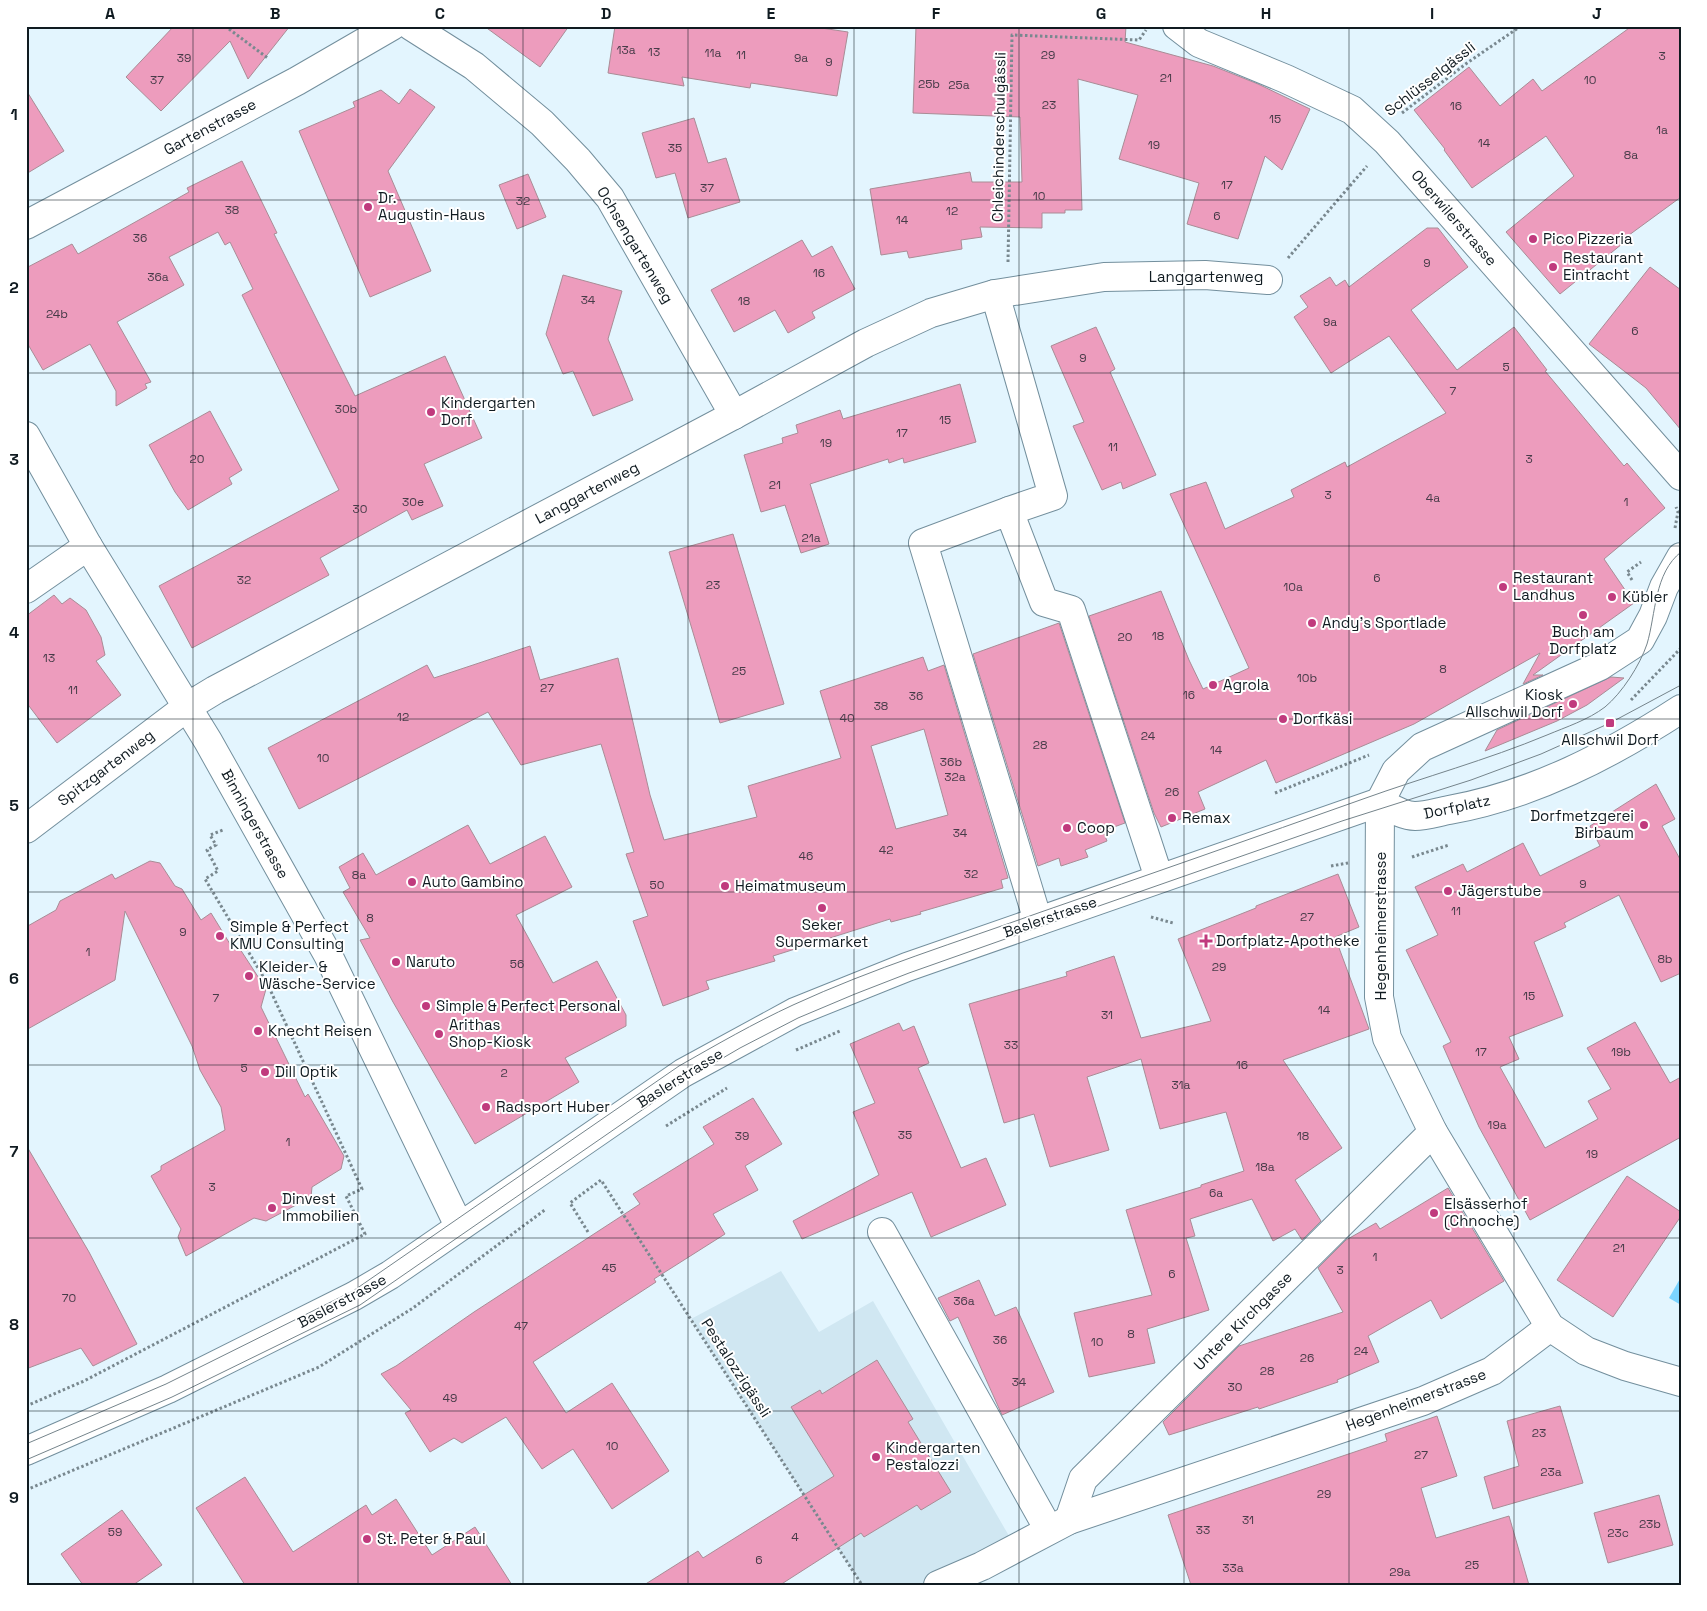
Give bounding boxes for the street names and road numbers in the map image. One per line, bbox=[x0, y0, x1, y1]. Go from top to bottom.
street label: Schlüsselgässli bbox=[1381, 37, 1479, 120]
street label: Chleichinderschulgässli bbox=[988, 52, 1009, 222]
street label: Gartenstrasse bbox=[160, 94, 259, 159]
street label: Oberwilerstrasse bbox=[1407, 166, 1501, 270]
street label: Ochsengartenweg bbox=[593, 183, 678, 307]
street label: Langgartenweg bbox=[1149, 267, 1263, 286]
street label: Langgartenweg bbox=[532, 457, 642, 528]
street label: Spitzgartenweg bbox=[54, 725, 158, 810]
street label: Binningerstrasse bbox=[218, 766, 293, 882]
street label: Dorfplatz bbox=[1422, 790, 1492, 823]
street label: Hegenheimerstrasse bbox=[1371, 852, 1390, 1000]
street label: Baslerstrasse bbox=[1001, 892, 1099, 941]
street label: Baslerstrasse bbox=[633, 1044, 726, 1112]
street label: Untere Kirchgasse bbox=[1189, 1267, 1296, 1374]
street label: Baslerstrasse bbox=[294, 1269, 389, 1332]
street label: Pestalozzigässli bbox=[697, 1315, 775, 1421]
street label: Hegenheimerstrasse bbox=[1343, 1364, 1489, 1435]

